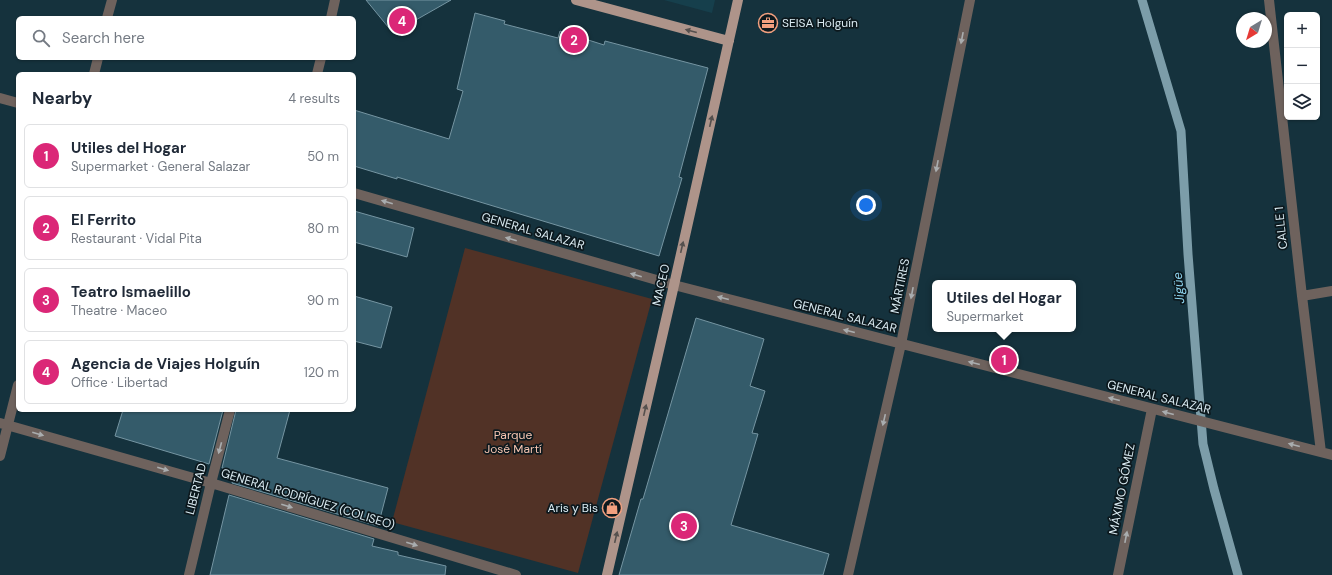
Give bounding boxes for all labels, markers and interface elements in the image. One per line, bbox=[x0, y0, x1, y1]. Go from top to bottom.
pin: 4 bbox=[389, 6, 415, 36]
office icon: SEISA Holguín bbox=[757, 12, 779, 34]
north arrow bbox=[1236, 12, 1272, 48]
map controls bbox=[1284, 12, 1320, 120]
button: + bbox=[1284, 12, 1320, 48]
place label: SEISA Holguín bbox=[782, 15, 858, 31]
search box bbox=[16, 16, 356, 60]
pin: 2 bbox=[561, 25, 587, 55]
icon: search bbox=[30, 27, 52, 49]
one-way arrow bbox=[685, 27, 698, 33]
text: Search here bbox=[62, 28, 145, 48]
one-way arrow bbox=[959, 32, 965, 44]
button: − bbox=[1284, 48, 1320, 84]
button: layers bbox=[1284, 84, 1320, 120]
text: Nearby bbox=[32, 87, 92, 109]
text: 4 results bbox=[288, 90, 340, 107]
one-way arrow bbox=[708, 114, 714, 126]
text: Utiles del Hogar bbox=[71, 138, 186, 158]
text: 1 bbox=[44, 148, 48, 165]
text: 50 m bbox=[307, 148, 339, 165]
text: Supermarket · General Salazar bbox=[71, 158, 250, 175]
one-way arrow bbox=[934, 160, 940, 172]
your location bbox=[856, 195, 876, 215]
one-way arrow bbox=[380, 199, 392, 205]
street label: CALLE 1 bbox=[1271, 206, 1291, 250]
street label: GENERAL SALAZAR bbox=[480, 209, 586, 253]
text: El Ferrito bbox=[71, 210, 136, 230]
text: 2 bbox=[42, 220, 50, 237]
text: 80 m bbox=[307, 220, 339, 237]
text: Restaurant · Vidal Pita bbox=[71, 230, 202, 247]
one-way arrow bbox=[505, 235, 518, 241]
one-way arrow bbox=[680, 241, 686, 254]
street label: MÁRTIRES bbox=[887, 257, 913, 315]
street label: MACEO bbox=[648, 263, 674, 307]
water label: Jigüe bbox=[1169, 271, 1188, 304]
one-way arrow bbox=[630, 272, 642, 278]
popup bbox=[932, 280, 1076, 332]
text: Teatro Ismaelillo bbox=[71, 282, 191, 302]
one-way arrow bbox=[908, 287, 914, 299]
text: Utiles del Hogar bbox=[946, 288, 1062, 308]
text: 3 bbox=[42, 292, 50, 309]
text: 90 m bbox=[307, 292, 339, 309]
one-way arrow bbox=[716, 295, 728, 301]
street label: GENERAL SALAZAR bbox=[791, 295, 899, 337]
text: Theatre · Maceo bbox=[71, 302, 167, 319]
text: Supermarket bbox=[946, 308, 1024, 325]
one-way arrow bbox=[842, 327, 855, 333]
pin: 1 bbox=[991, 345, 1017, 375]
text: Agencia de Viajes Holguín bbox=[71, 354, 260, 374]
one-way arrow bbox=[968, 360, 980, 366]
text: 4 bbox=[42, 364, 50, 381]
text: 120 m bbox=[304, 364, 339, 381]
text: Office · Libertad bbox=[71, 374, 168, 391]
street label: GENERAL SALAZAR bbox=[1105, 376, 1213, 418]
one-way arrow bbox=[1108, 396, 1120, 402]
one-way arrow bbox=[642, 404, 648, 416]
one-way arrow bbox=[1162, 410, 1174, 416]
one-way arrow bbox=[880, 414, 886, 426]
park label: Parque José Martí bbox=[484, 427, 542, 457]
one-way arrow bbox=[32, 431, 44, 437]
one-way arrow bbox=[217, 442, 223, 454]
street label: MÁXIMO GÓMEZ bbox=[1105, 442, 1139, 536]
one-way arrow bbox=[1288, 442, 1301, 448]
street label: LIBERTAD bbox=[182, 462, 210, 516]
street label: GENERAL RODRÍGUEZ (COLISEO) bbox=[219, 465, 397, 533]
one-way arrow bbox=[157, 466, 169, 472]
shop icon: Aris y Bis bbox=[601, 497, 623, 519]
place label: Aris y Bis bbox=[547, 500, 598, 516]
one-way arrow bbox=[282, 503, 294, 509]
pin: 3 bbox=[671, 511, 697, 541]
one-way arrow bbox=[613, 531, 619, 543]
one-way arrow bbox=[1123, 531, 1129, 543]
one-way arrow bbox=[406, 541, 418, 547]

